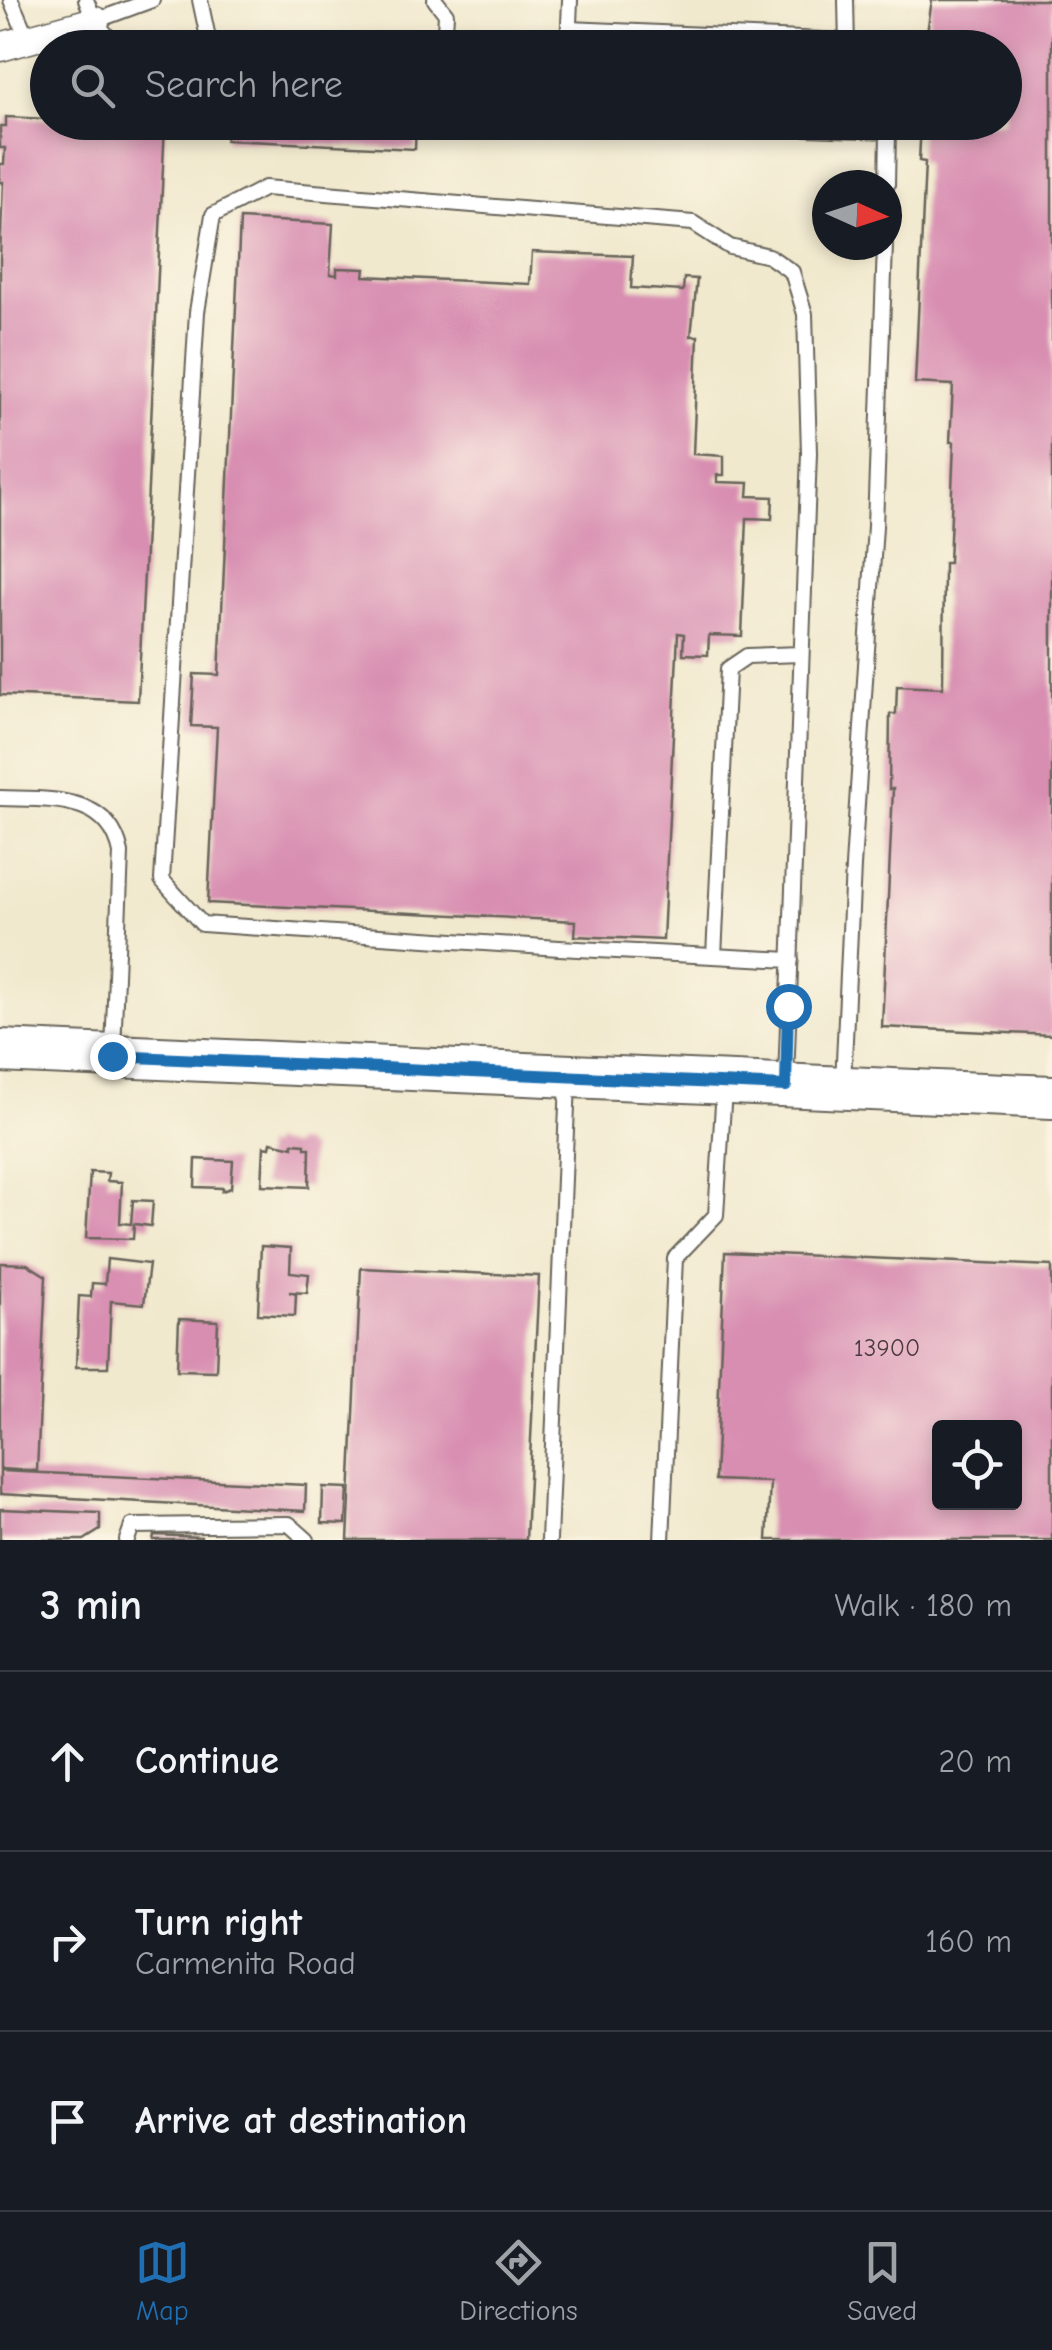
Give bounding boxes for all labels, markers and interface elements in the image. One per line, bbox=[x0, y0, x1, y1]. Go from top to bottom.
search box bbox=[30, 30, 1022, 140]
icon: search bbox=[65, 58, 120, 113]
text: Search here bbox=[145, 63, 343, 107]
north arrow bbox=[812, 170, 902, 260]
route start bbox=[766, 984, 812, 1030]
route end bbox=[90, 1034, 136, 1080]
house number: 13900 bbox=[854, 1333, 920, 1362]
map controls bbox=[932, 1420, 1022, 1510]
button: locate bbox=[932, 1420, 1022, 1510]
text: 3 min bbox=[40, 1581, 142, 1630]
text: Walk · 180 m bbox=[835, 1587, 1012, 1624]
icon: ahead bbox=[40, 1734, 95, 1789]
text: Continue bbox=[135, 1739, 279, 1783]
text: 20 m bbox=[939, 1743, 1012, 1780]
text: Turn right bbox=[135, 1901, 302, 1945]
icon: right bbox=[40, 1914, 95, 1969]
text: 160 m bbox=[925, 1923, 1012, 1960]
text: Carmenita Road bbox=[135, 1945, 356, 1982]
icon: arrive bbox=[40, 2094, 95, 2149]
text: Arrive at destination bbox=[135, 2099, 467, 2143]
tab: Map bbox=[135, 2235, 190, 2327]
tab: Directions bbox=[459, 2235, 578, 2327]
tab: Saved bbox=[847, 2235, 917, 2327]

